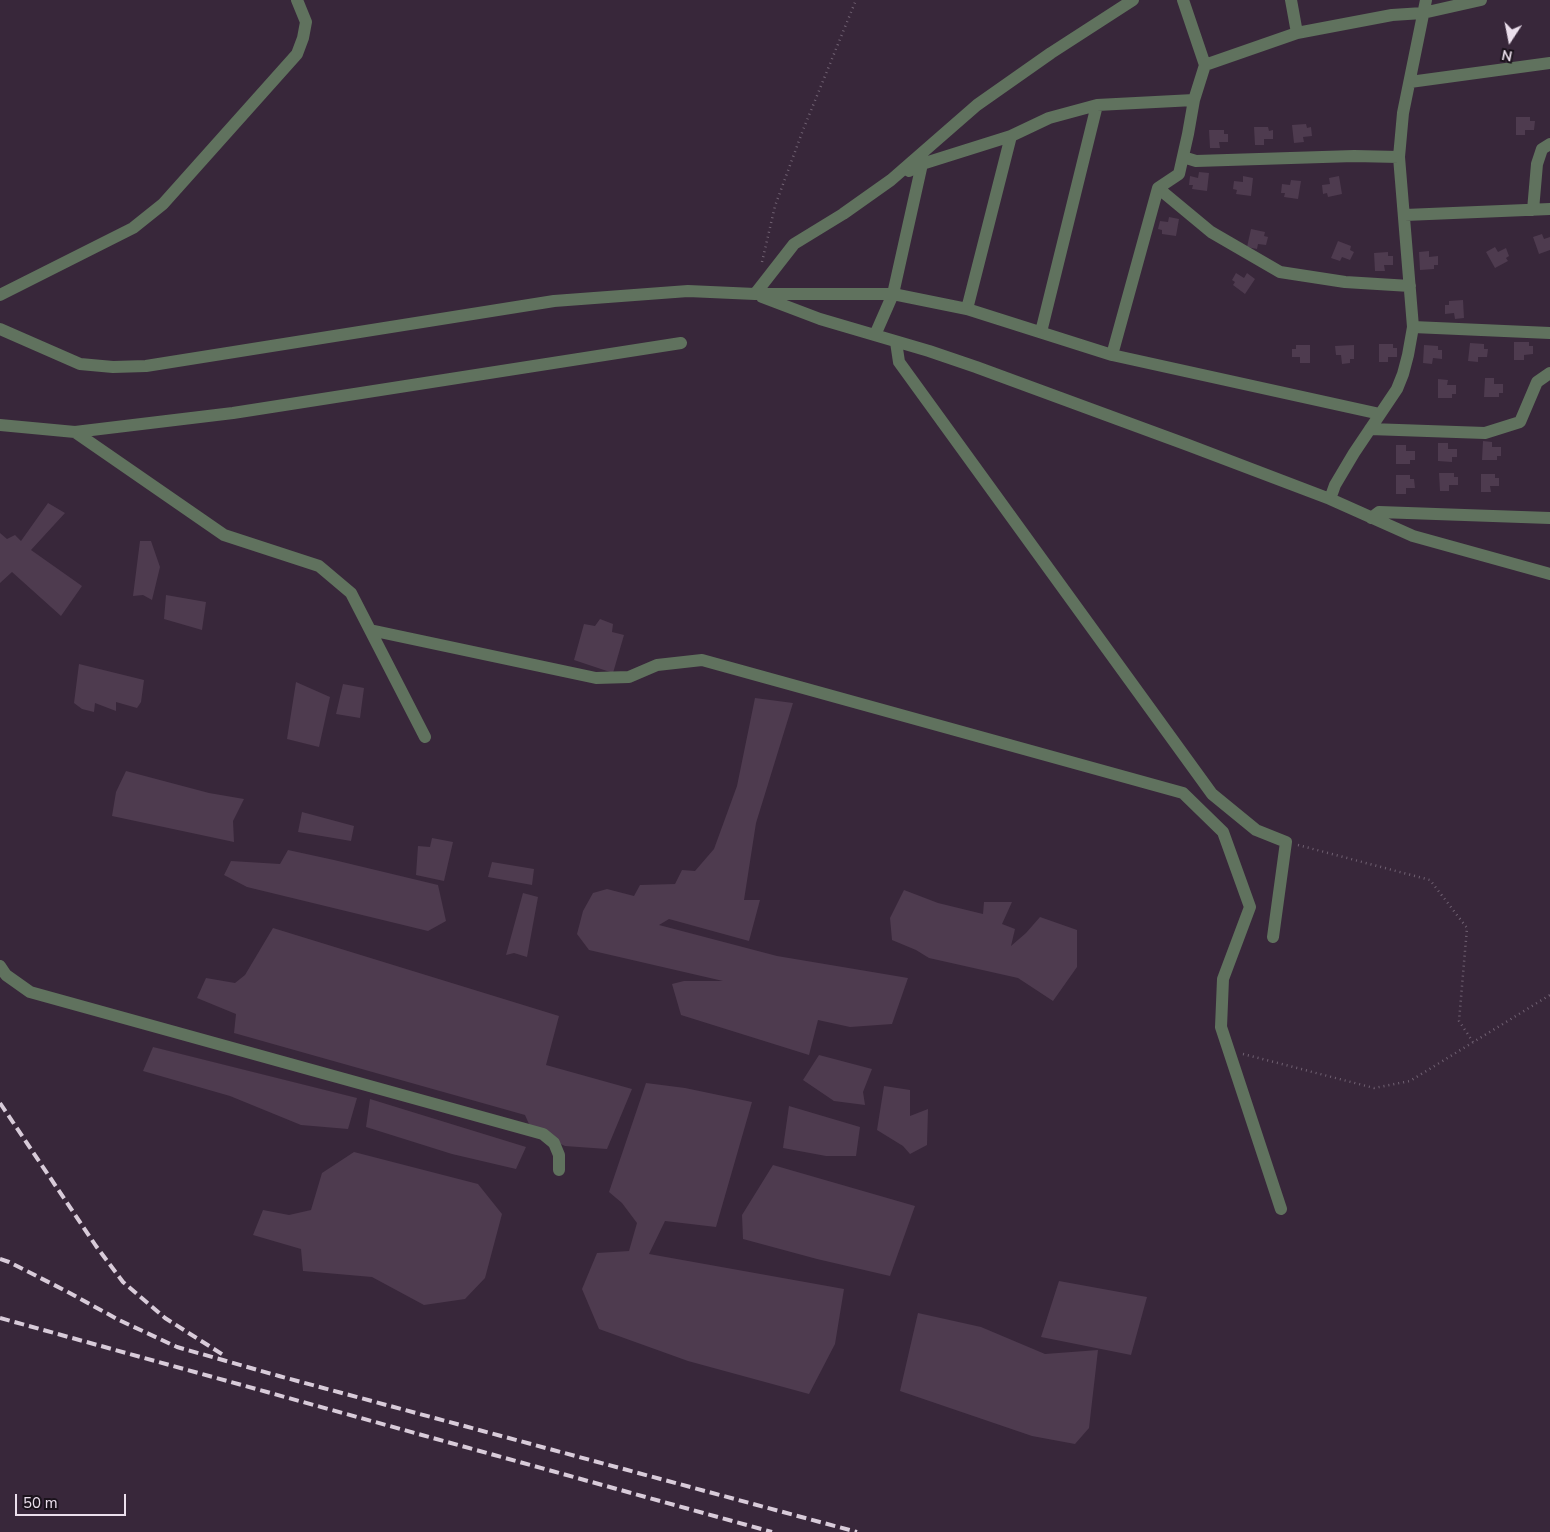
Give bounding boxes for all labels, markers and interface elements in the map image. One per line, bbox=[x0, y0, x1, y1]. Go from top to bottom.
north arrow bbox=[1485, 15, 1535, 65]
text: N bbox=[1500, 45, 1514, 66]
scale bar bbox=[18, 1484, 129, 1516]
text: 50 m bbox=[23, 1493, 58, 1513]

